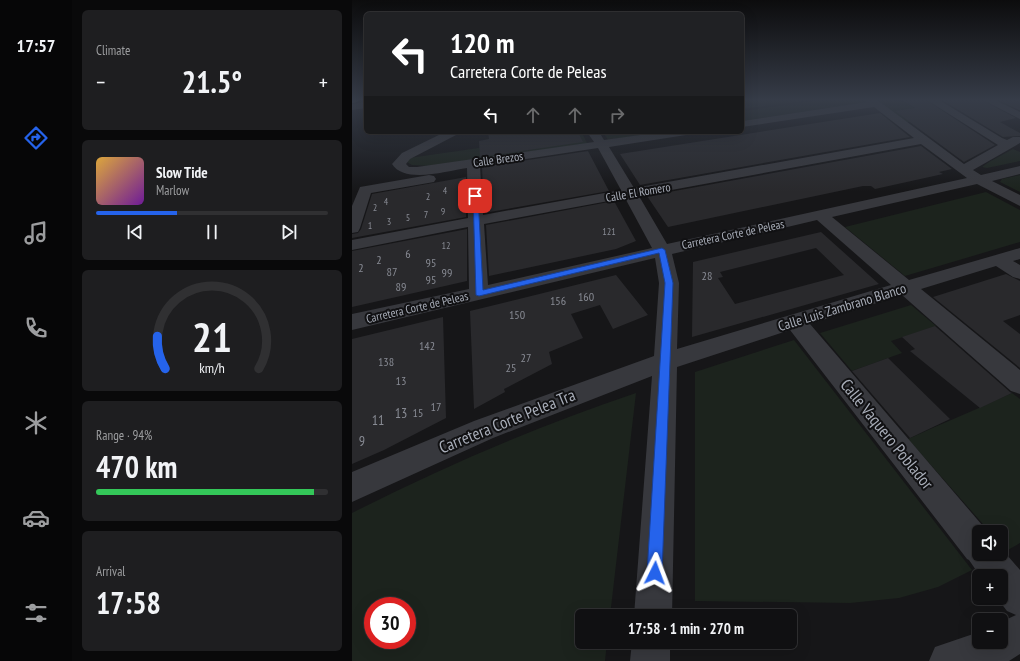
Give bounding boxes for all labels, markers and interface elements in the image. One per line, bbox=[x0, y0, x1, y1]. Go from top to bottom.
text: 120 m bbox=[450, 24, 514, 61]
icon: left bbox=[384, 28, 436, 80]
text: 17:57 bbox=[17, 34, 55, 57]
text: Climate bbox=[96, 42, 130, 59]
text: Carretera Corte de Peleas bbox=[450, 60, 607, 83]
text: 21.5° bbox=[182, 62, 242, 101]
text: − bbox=[96, 68, 105, 96]
text: + bbox=[319, 68, 328, 96]
icon: left bbox=[480, 104, 502, 126]
icon: ahead bbox=[522, 104, 544, 126]
icon: ahead bbox=[564, 104, 586, 126]
icon: right bbox=[606, 104, 628, 126]
icon: directions bbox=[22, 124, 50, 152]
street label: Calle Brezos bbox=[472, 148, 524, 170]
text: Slow Tide bbox=[156, 163, 208, 182]
pin bbox=[458, 179, 492, 213]
street label: Calle El Romero bbox=[604, 179, 672, 205]
text: Marlow bbox=[156, 182, 189, 199]
house number: 4 bbox=[443, 184, 448, 197]
icon: arrive bbox=[464, 185, 486, 207]
house number: 2 bbox=[426, 190, 430, 203]
house number: 4 bbox=[384, 195, 389, 208]
house number: 2 bbox=[373, 201, 377, 214]
house number: 9 bbox=[441, 205, 445, 218]
house number: 7 bbox=[424, 208, 428, 221]
house number: 5 bbox=[406, 211, 410, 224]
house number: 3 bbox=[387, 215, 391, 228]
street label: Carretera Corte de Peleas bbox=[680, 216, 786, 252]
icon: music bbox=[22, 219, 50, 247]
house number: 1 bbox=[368, 219, 372, 232]
icon: previous bbox=[124, 221, 146, 243]
icon: pause bbox=[201, 221, 223, 243]
icon: next bbox=[278, 221, 300, 243]
house number: 121 bbox=[602, 225, 616, 238]
house number: 12 bbox=[442, 239, 451, 252]
house number: 6 bbox=[405, 246, 411, 261]
house number: 2 bbox=[376, 252, 382, 267]
house number: 95 bbox=[426, 255, 436, 270]
house number: 2 bbox=[358, 260, 364, 275]
house number: 87 bbox=[387, 264, 397, 279]
house number: 99 bbox=[442, 265, 452, 280]
house number: 28 bbox=[702, 268, 712, 283]
house number: 95 bbox=[426, 272, 436, 287]
house number: 89 bbox=[396, 279, 406, 294]
street label: Calle Luis Zambrano Blanco bbox=[776, 279, 908, 335]
street label: Carretera Corte de Peleas bbox=[364, 288, 470, 326]
house number: 160 bbox=[578, 289, 594, 304]
house number: 156 bbox=[550, 293, 566, 308]
house number: 150 bbox=[509, 307, 525, 322]
text: 21 bbox=[192, 309, 232, 362]
icon: phone bbox=[22, 314, 50, 342]
house number: 142 bbox=[419, 338, 435, 353]
house number: 27 bbox=[521, 350, 531, 365]
house number: 138 bbox=[378, 354, 394, 369]
text: km/h bbox=[199, 357, 225, 376]
house number: 25 bbox=[506, 360, 516, 375]
house number: 13 bbox=[396, 373, 406, 388]
street label: Calle Vaquero Poblador bbox=[836, 374, 939, 494]
street label: Carretera Corte Pelea Tra bbox=[436, 384, 578, 458]
house number: 17 bbox=[431, 399, 441, 414]
house number: 13 bbox=[395, 404, 407, 422]
house number: 15 bbox=[413, 405, 423, 420]
icon: climate bbox=[22, 409, 50, 437]
house number: 11 bbox=[372, 411, 384, 429]
text: Range · 94% bbox=[96, 427, 152, 444]
house number: 9 bbox=[359, 432, 365, 450]
text: 470 km bbox=[96, 447, 177, 486]
icon: car bbox=[22, 504, 50, 532]
map controls bbox=[972, 525, 1008, 649]
button: sound bbox=[972, 525, 1008, 561]
position arrow bbox=[634, 552, 676, 594]
text: Arrival bbox=[96, 563, 125, 580]
button: + bbox=[972, 569, 1008, 605]
text: 17:58 bbox=[96, 583, 161, 622]
speed limit sign: 30 bbox=[364, 597, 416, 649]
icon: filters bbox=[22, 599, 50, 627]
button: − bbox=[972, 613, 1008, 649]
text: 17:58 · 1 min · 270 m bbox=[628, 619, 744, 638]

